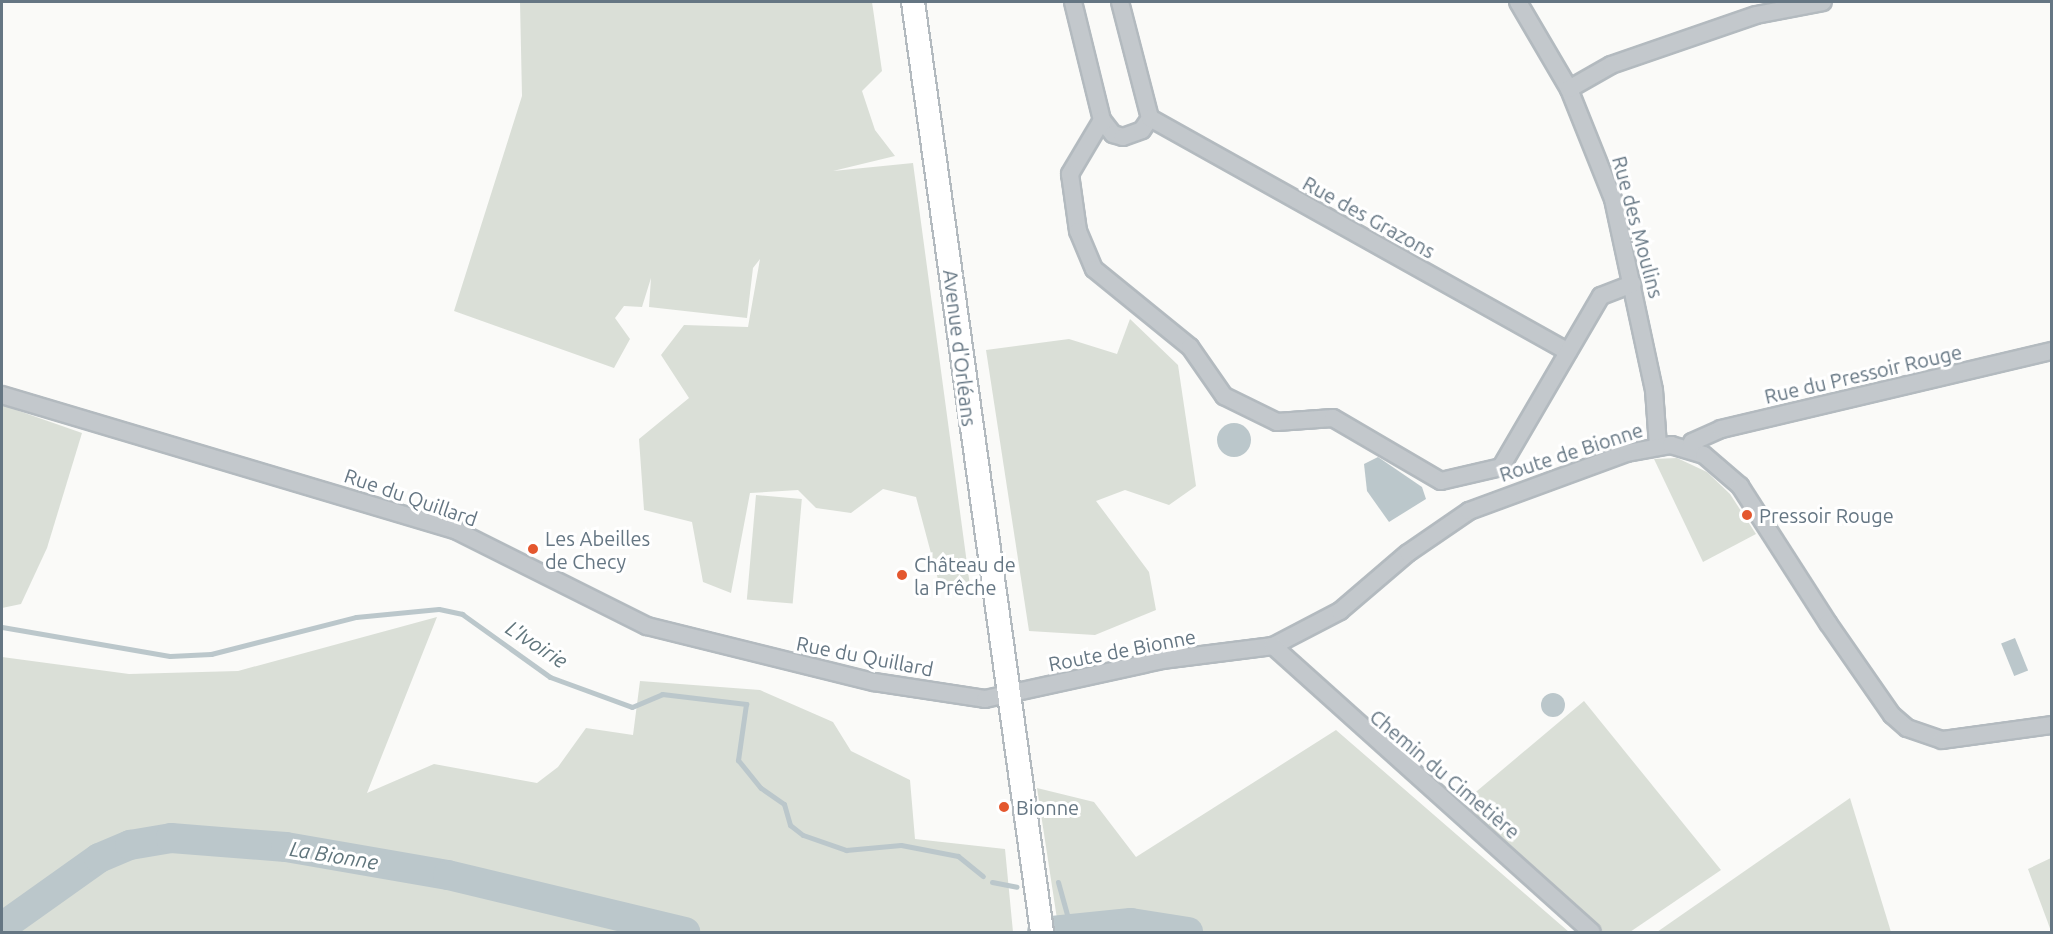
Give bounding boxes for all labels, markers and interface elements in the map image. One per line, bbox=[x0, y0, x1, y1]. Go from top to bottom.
street label: Rue des Moulins bbox=[1607, 153, 1669, 301]
street label: Rue des Grazons bbox=[1299, 171, 1439, 263]
street label: Avenue d'Orléans bbox=[938, 268, 982, 428]
street label: Rue du Pressoir Rouge bbox=[1762, 340, 1964, 408]
street label: Route de Bionne bbox=[1496, 417, 1646, 487]
street label: Rue du Quillard bbox=[341, 463, 481, 531]
place label: Pressoir Rouge bbox=[1759, 503, 1894, 527]
marker: Pressoir Rouge bbox=[1740, 508, 1754, 522]
place label: Les Abeilles de Checy bbox=[545, 526, 650, 573]
marker: Les Abeilles de Checy bbox=[526, 542, 540, 556]
place label: Château de la Prêche bbox=[914, 552, 1016, 599]
marker: Château de la Prêche bbox=[895, 568, 909, 582]
water label: L'Ivoirie bbox=[501, 615, 573, 673]
street label: Route de Bionne bbox=[1046, 624, 1198, 676]
street label: Rue du Quillard bbox=[794, 631, 936, 681]
street label: Chemin du Cimetière bbox=[1365, 704, 1525, 844]
place label: Bionne bbox=[1016, 795, 1079, 819]
marker: Bionne bbox=[997, 800, 1011, 814]
water label: La Bionne bbox=[288, 836, 380, 874]

